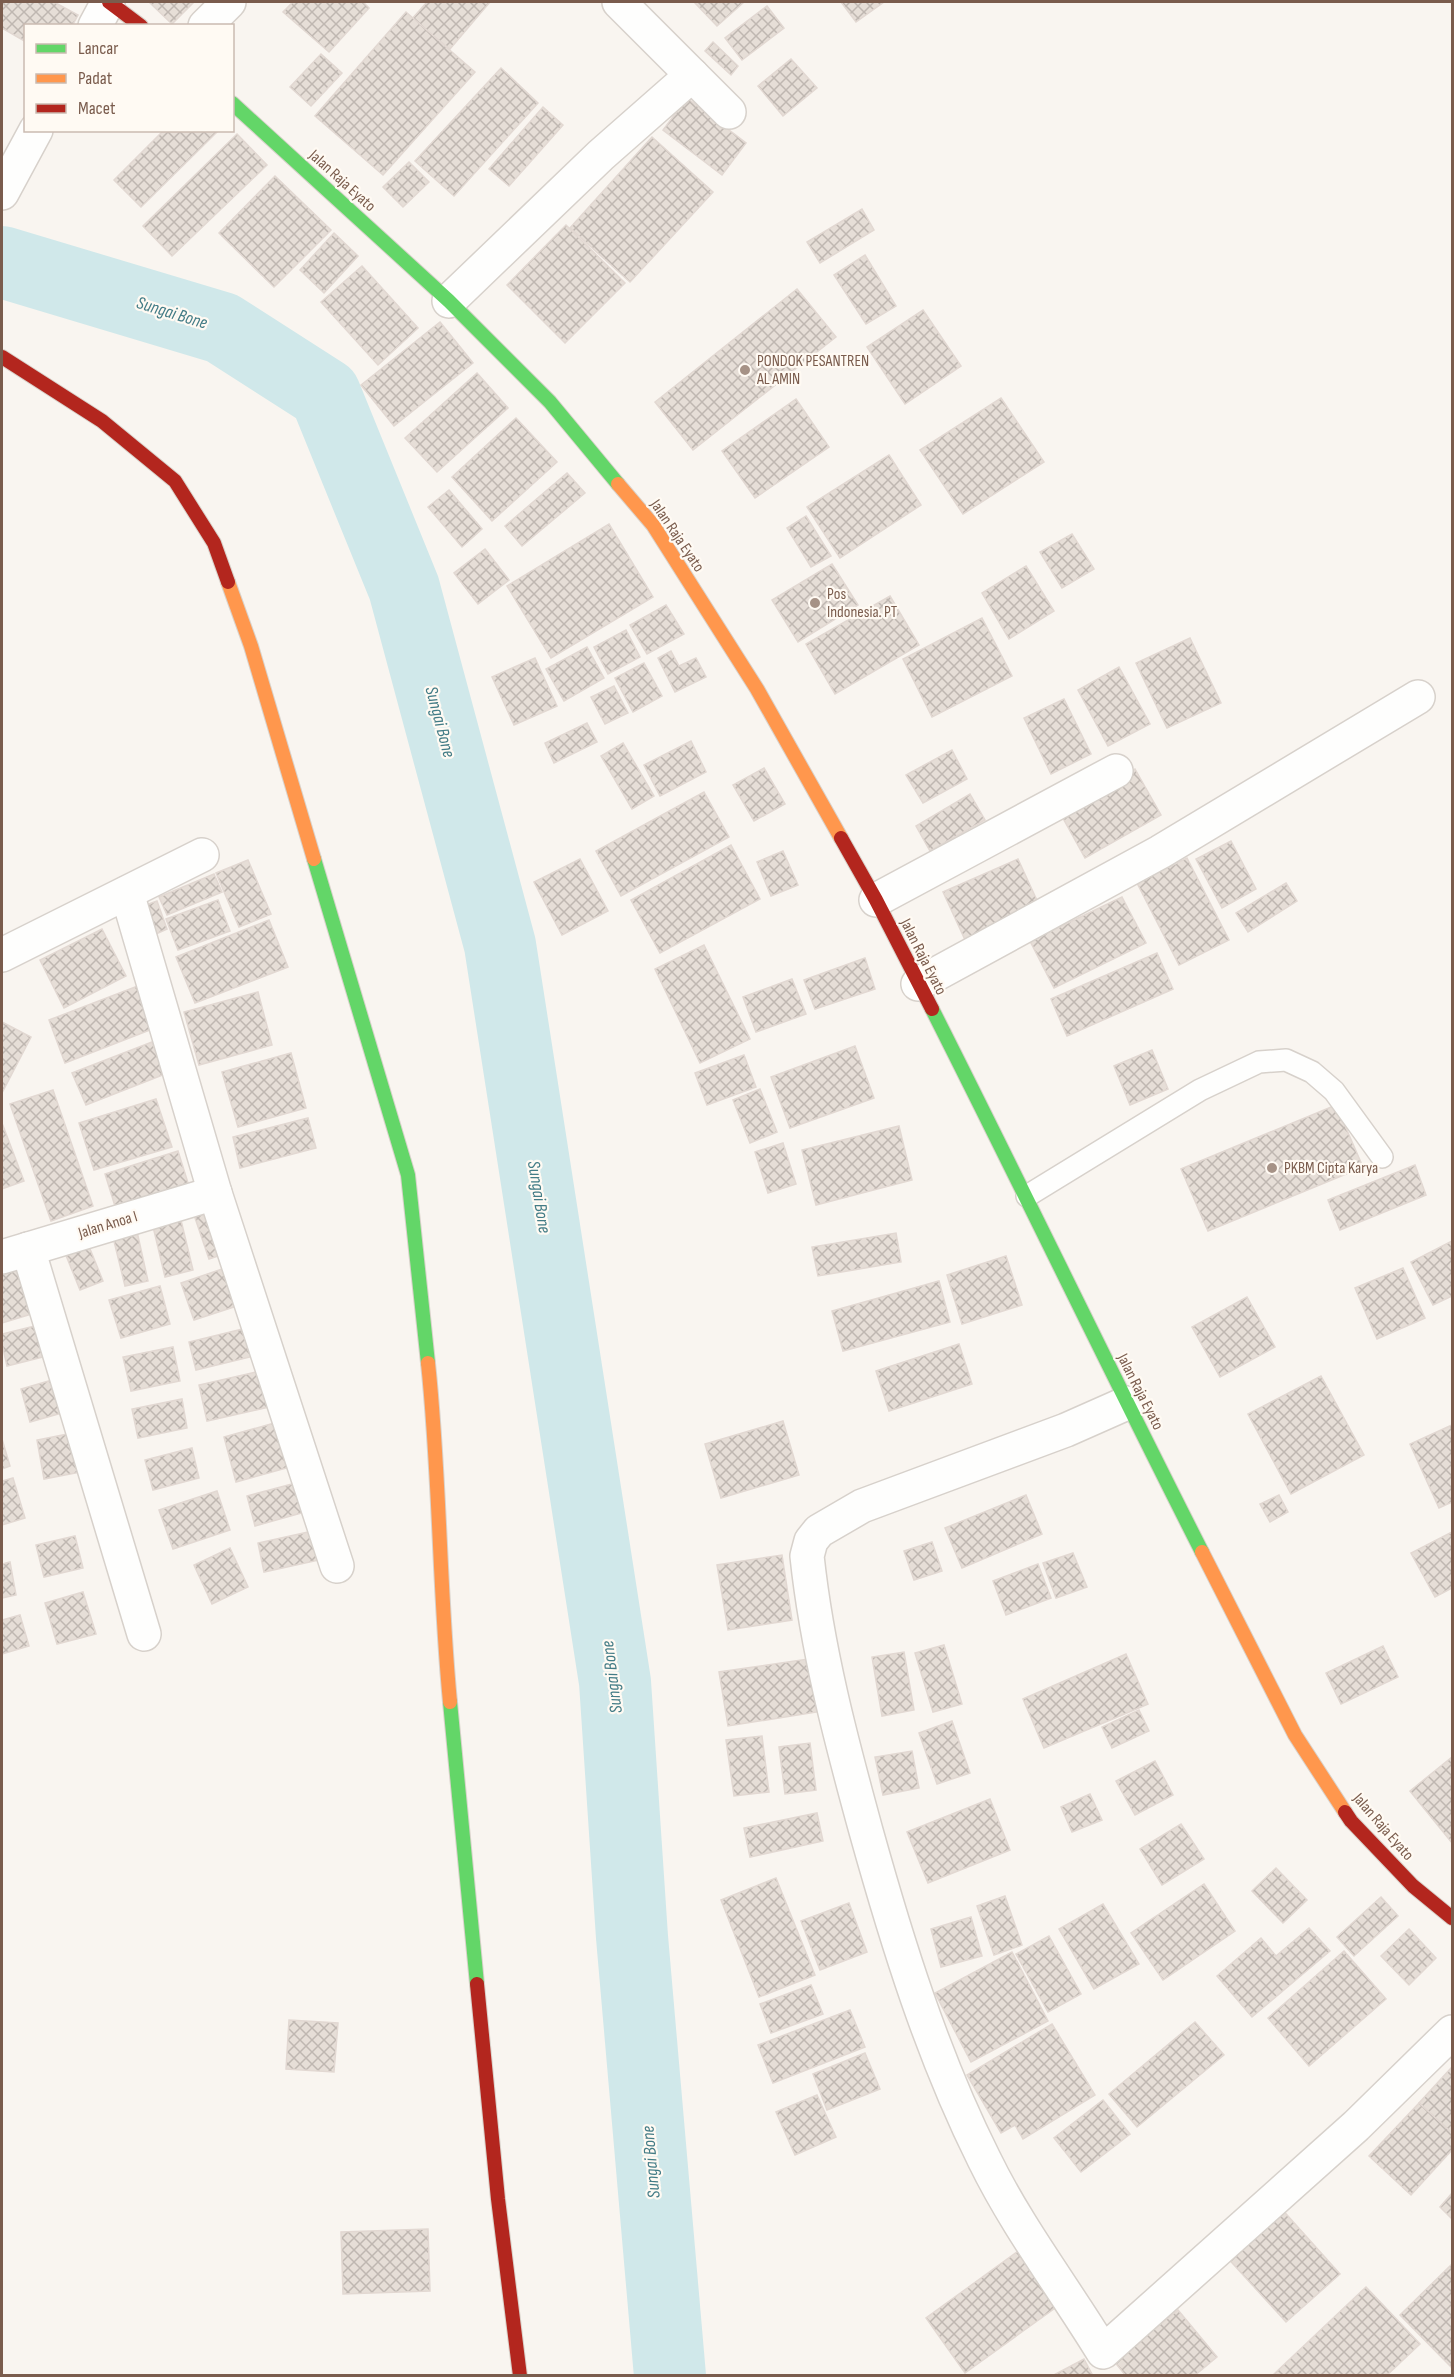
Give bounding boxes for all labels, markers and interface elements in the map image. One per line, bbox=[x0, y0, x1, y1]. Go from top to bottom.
legend bbox=[24, 24, 234, 132]
text: Lancar bbox=[78, 38, 118, 59]
text: Padat bbox=[78, 68, 113, 89]
text: Macet bbox=[78, 98, 116, 119]
street label: Jalan Raja Eyato bbox=[304, 146, 379, 216]
water label: Sungai Bone bbox=[134, 292, 210, 334]
place label: PONDOK PESANTREN AL AMIN bbox=[756, 352, 869, 389]
marker: PONDOK PESANTREN AL AMIN bbox=[738, 363, 752, 377]
street label: Jalan Raja Eyato bbox=[645, 495, 708, 576]
place label: Pos Indonesia. PT bbox=[827, 585, 898, 622]
marker: Pos Indonesia. PT bbox=[808, 596, 822, 610]
water label: Sungai Bone bbox=[420, 684, 460, 760]
street label: Jalan Raja Eyato bbox=[895, 915, 950, 998]
water label: Sungai Bone bbox=[523, 1159, 555, 1235]
place label: PKBM Cipta Karya bbox=[1284, 1159, 1378, 1178]
marker: PKBM Cipta Karya bbox=[1265, 1161, 1279, 1175]
street label: Jalan Anoa I bbox=[75, 1207, 140, 1243]
street label: Jalan Raja Eyato bbox=[1112, 1350, 1167, 1433]
water label: Sungai Bone bbox=[597, 1640, 627, 1714]
street label: Jalan Raja Eyato bbox=[1348, 1789, 1417, 1865]
water label: Sungai Bone bbox=[637, 2125, 665, 2199]

